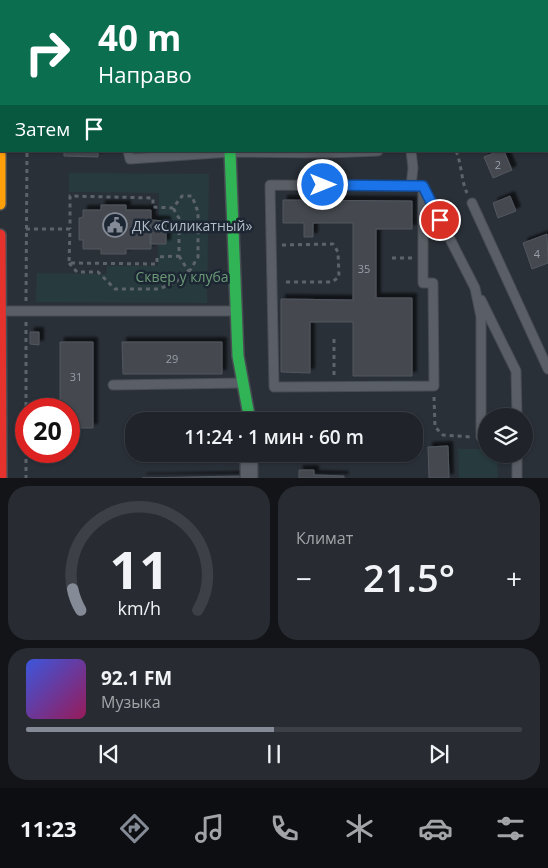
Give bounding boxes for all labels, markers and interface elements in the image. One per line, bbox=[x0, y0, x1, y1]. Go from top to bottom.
text: 40 m bbox=[98, 14, 181, 61]
icon: right bbox=[15, 20, 80, 85]
text: Направо bbox=[98, 59, 192, 89]
icon: arrive bbox=[80, 115, 108, 143]
text: Затем bbox=[15, 116, 70, 142]
house number: 2 bbox=[495, 157, 501, 172]
position arrow bbox=[296, 158, 348, 210]
pin bbox=[419, 199, 461, 241]
icon: arrive bbox=[426, 206, 454, 234]
public building icon: ДК «Силикатный» bbox=[102, 212, 128, 238]
place label: ДК «Силикатный» bbox=[132, 216, 252, 235]
house number: 4 bbox=[534, 246, 541, 261]
house number: 35 bbox=[358, 261, 370, 276]
park label: Сквер у клуба bbox=[135, 267, 229, 286]
house number: 29 bbox=[166, 351, 178, 366]
house number: 31 bbox=[70, 369, 82, 384]
speed limit sign: 20 bbox=[15, 398, 80, 463]
map controls bbox=[478, 408, 533, 463]
button: layers bbox=[478, 408, 533, 463]
text: 11:24 · 1 мин · 60 m bbox=[184, 424, 364, 450]
text: Климат bbox=[296, 527, 353, 549]
text: 11 bbox=[109, 533, 169, 604]
text: 21.5° bbox=[363, 551, 455, 603]
text: − bbox=[296, 559, 312, 597]
text: + bbox=[506, 559, 522, 597]
text: km/h bbox=[117, 596, 161, 620]
text: 92.1 FM bbox=[101, 665, 172, 691]
text: Музыка bbox=[101, 691, 161, 713]
icon: previous bbox=[95, 740, 123, 768]
icon: pause bbox=[260, 740, 288, 768]
icon: next bbox=[425, 740, 453, 768]
icon: directions bbox=[117, 811, 152, 846]
icon: music bbox=[192, 811, 227, 846]
icon: phone bbox=[267, 811, 302, 846]
icon: climate bbox=[342, 811, 377, 846]
icon: car bbox=[418, 811, 453, 846]
icon: filters bbox=[493, 811, 528, 846]
text: 11:23 bbox=[20, 813, 77, 843]

